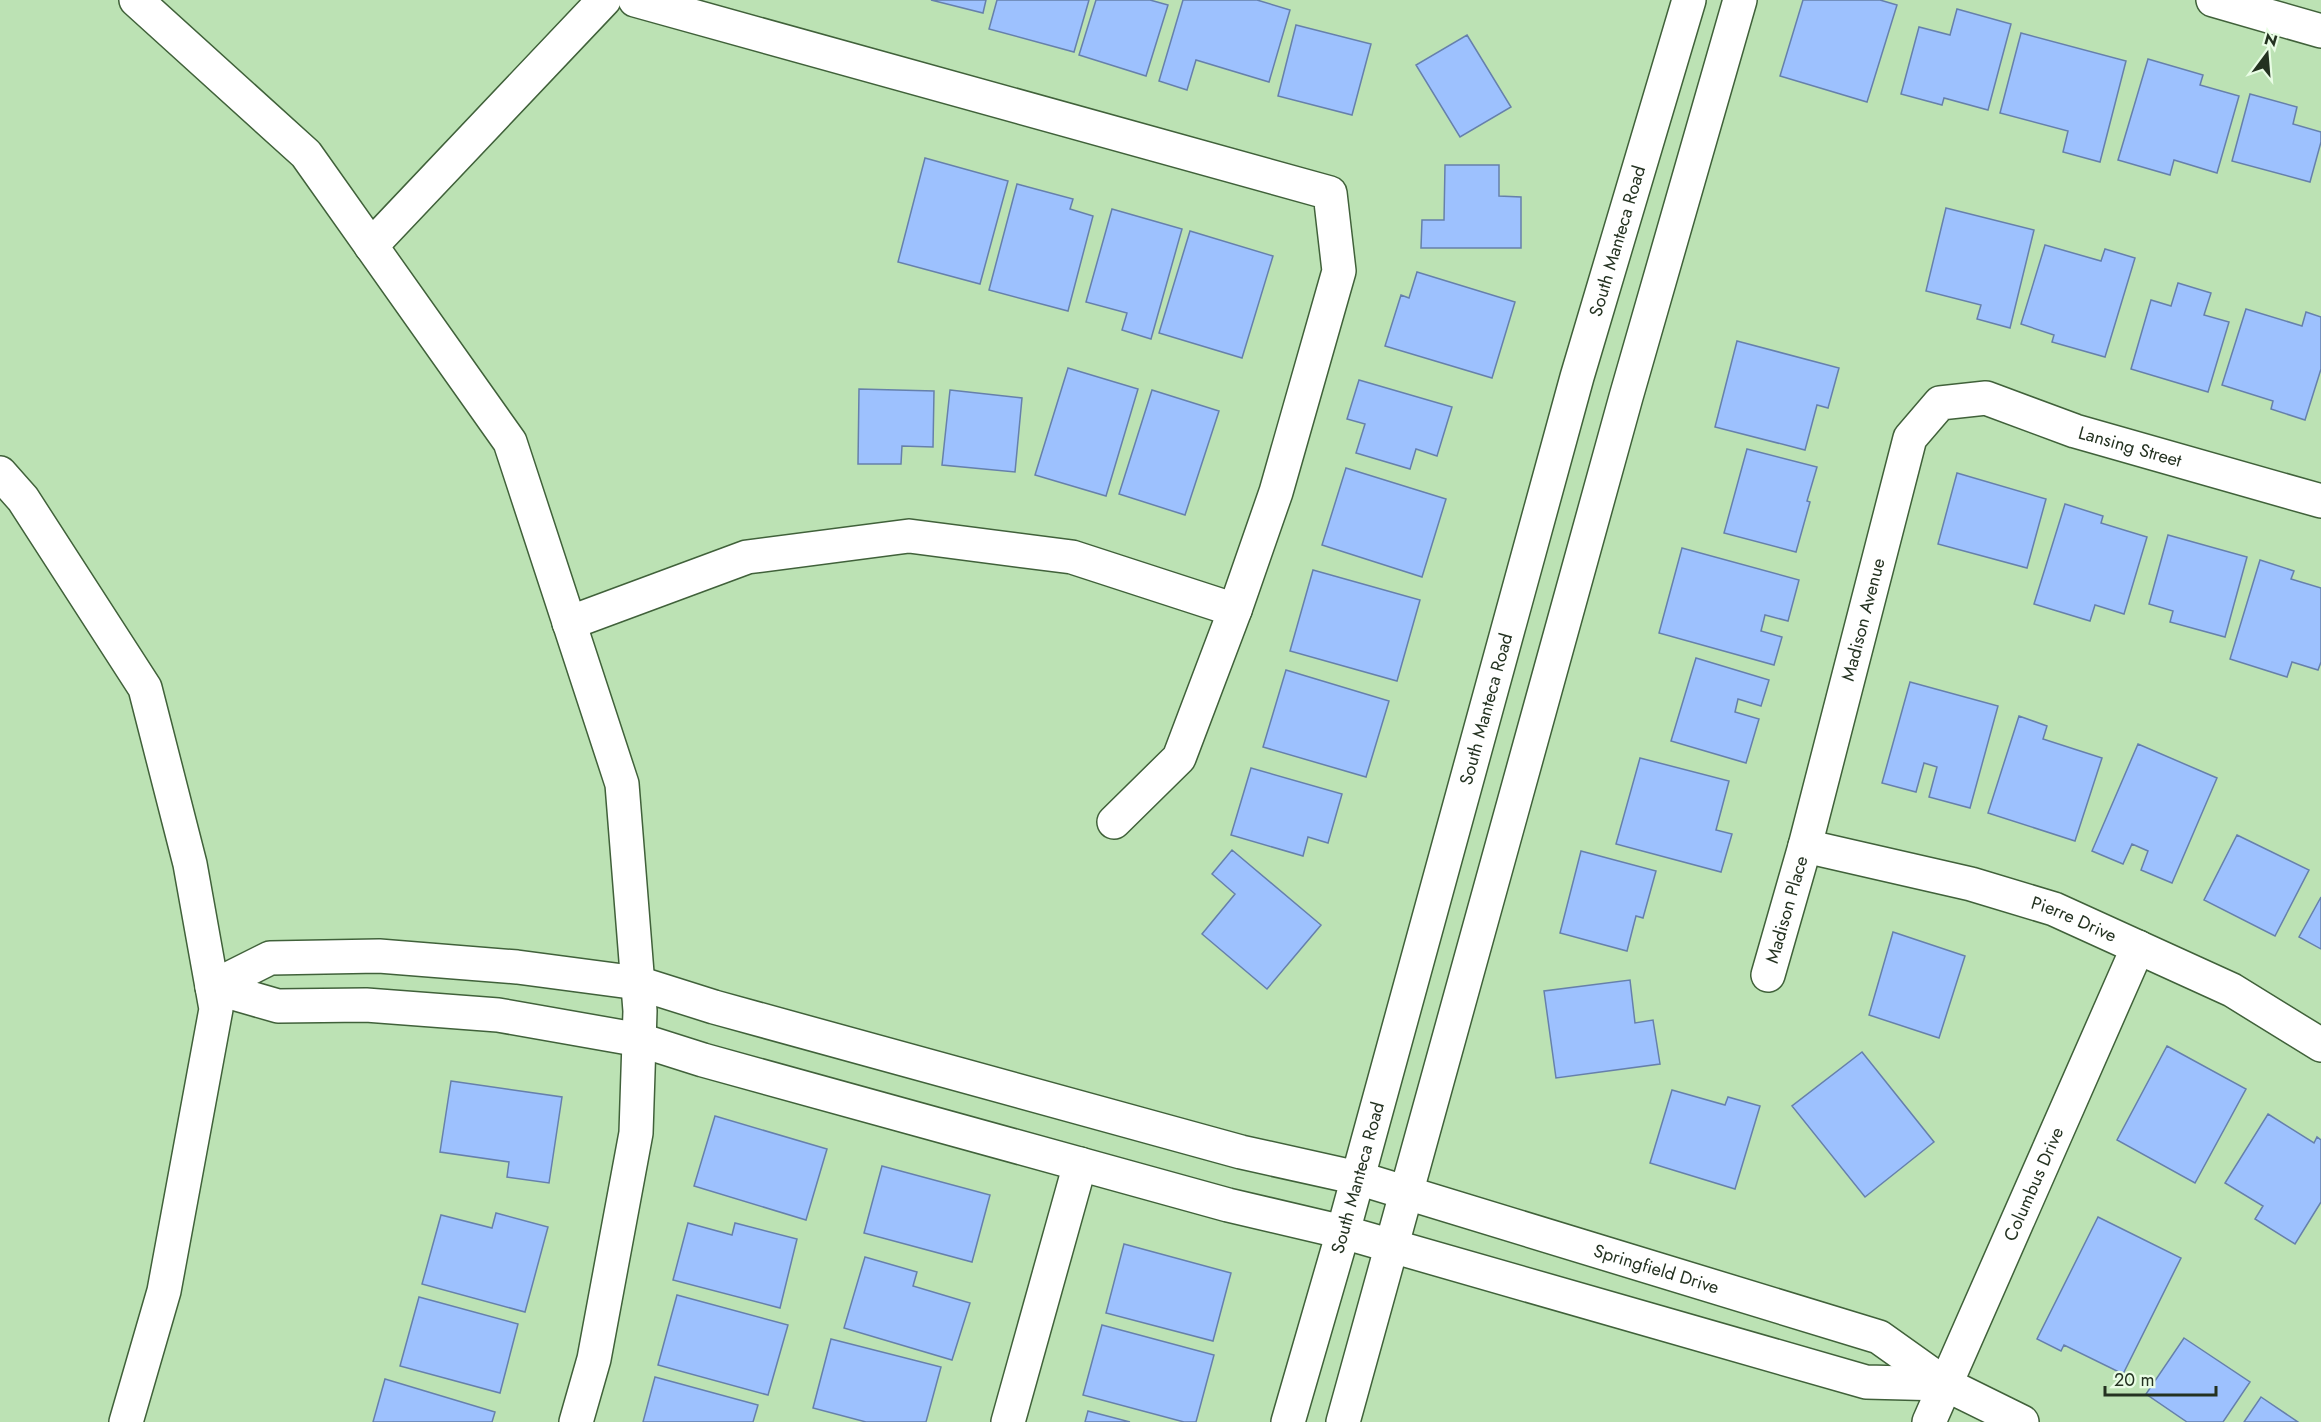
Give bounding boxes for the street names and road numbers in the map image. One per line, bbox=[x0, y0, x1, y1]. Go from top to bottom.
street label: South Manteca Road bbox=[1583, 163, 1652, 320]
street label: Lansing Street bbox=[2075, 420, 2185, 474]
street label: Madison Avenue bbox=[1835, 555, 1892, 684]
street label: South Manteca Road bbox=[1453, 630, 1519, 788]
street label: Madison Place bbox=[1759, 853, 1815, 966]
street label: Pierre Drive bbox=[2028, 890, 2121, 949]
street label: South Manteca Road bbox=[1324, 1099, 1391, 1257]
street label: Columbus Drive bbox=[1997, 1123, 2070, 1245]
street label: Springfield Drive bbox=[1591, 1238, 1722, 1300]

